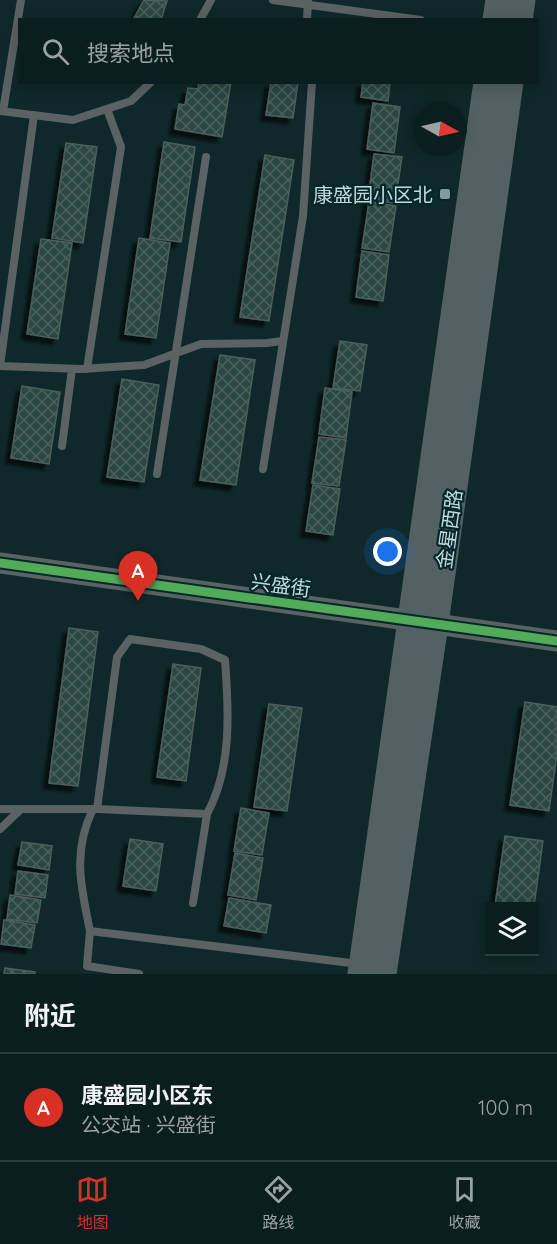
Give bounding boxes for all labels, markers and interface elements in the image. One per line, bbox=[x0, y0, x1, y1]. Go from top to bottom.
search box bbox=[18, 18, 539, 84]
icon: search bbox=[39, 35, 72, 68]
text: 搜索地点 bbox=[87, 39, 175, 67]
north arrow bbox=[413, 102, 467, 156]
place label: 康盛园小区北 bbox=[313, 182, 433, 207]
marker: 康盛园小区北 bbox=[438, 187, 452, 201]
street label: 金星西路 bbox=[431, 488, 467, 570]
your location bbox=[373, 537, 402, 566]
pin: A bbox=[118, 552, 158, 601]
street label: 兴盛街 bbox=[250, 568, 312, 602]
map controls bbox=[485, 902, 539, 956]
button: layers bbox=[485, 902, 539, 956]
text: 附近 bbox=[24, 999, 76, 1032]
text: 康盛园小区东 bbox=[81, 1081, 213, 1109]
text: A bbox=[37, 1095, 50, 1120]
text: 100 m bbox=[478, 1095, 533, 1120]
text: 公交站 · 兴盛街 bbox=[81, 1112, 216, 1137]
tab: 地图 bbox=[76, 1173, 109, 1233]
tab: 路线 bbox=[262, 1173, 295, 1233]
tab: 收藏 bbox=[448, 1173, 481, 1233]

